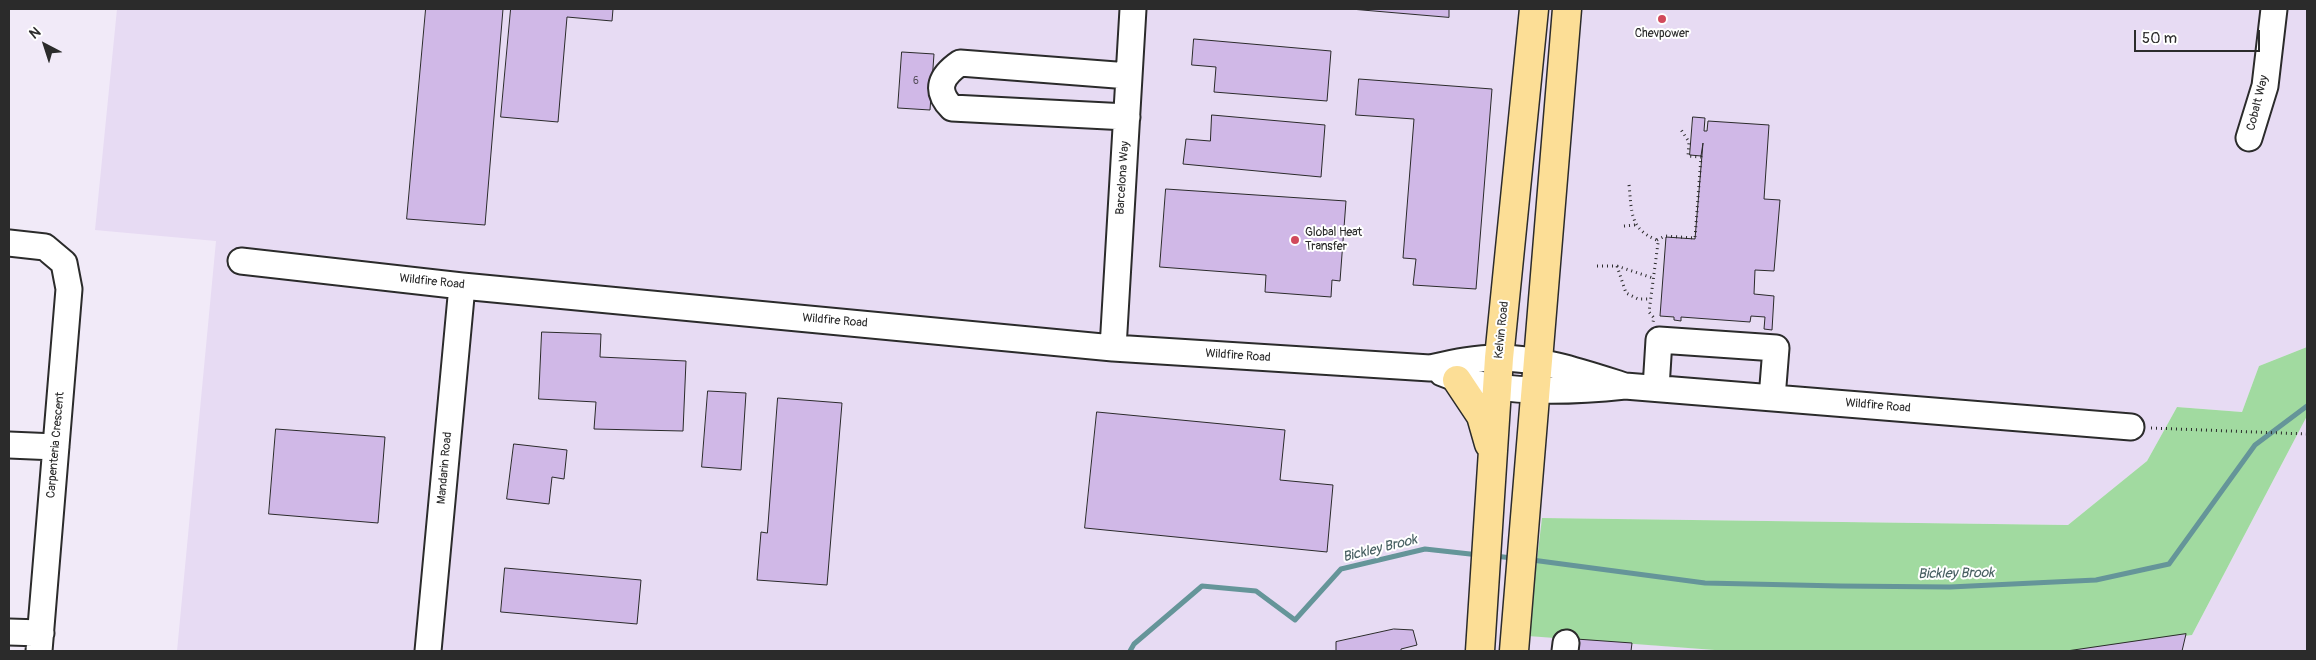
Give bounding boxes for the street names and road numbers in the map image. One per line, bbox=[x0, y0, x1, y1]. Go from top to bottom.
street label: Cobalt Way bbox=[2244, 74, 2272, 132]
street label: Barcelona Way bbox=[1113, 141, 1133, 215]
street label: Wildfire Road bbox=[399, 271, 465, 293]
street label: Kelvin Road bbox=[1492, 301, 1512, 359]
street label: Wildfire Road bbox=[802, 311, 868, 331]
street label: Wildfire Road bbox=[1205, 347, 1271, 365]
street label: Carpenteria Crescent bbox=[44, 391, 68, 499]
street label: Wildfire Road bbox=[1845, 396, 1911, 416]
street label: Mandarin Road bbox=[435, 431, 455, 505]

